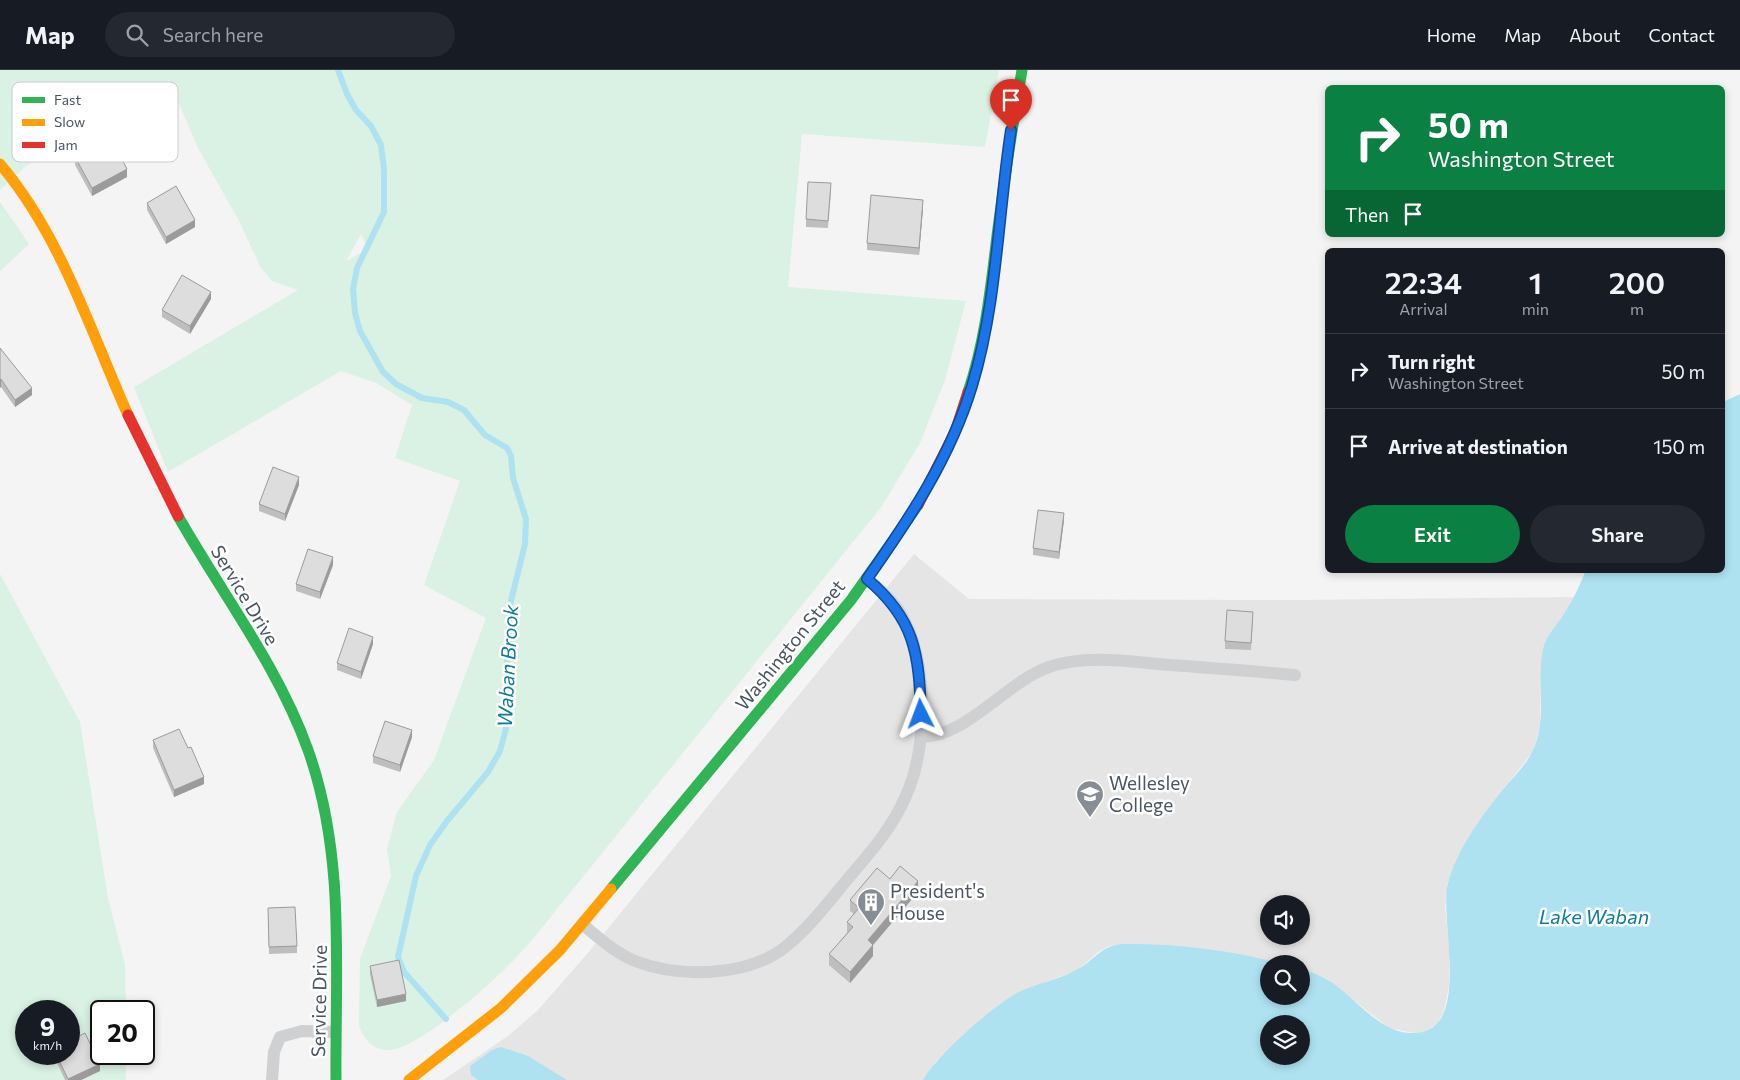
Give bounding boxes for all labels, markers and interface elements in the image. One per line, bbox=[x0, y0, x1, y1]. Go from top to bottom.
search box bbox=[105, 12, 455, 57]
text: Map bbox=[25, 20, 75, 49]
icon: search bbox=[123, 21, 151, 49]
text: Search here bbox=[163, 23, 263, 46]
text: Home bbox=[1427, 24, 1476, 46]
text: Map bbox=[1504, 24, 1541, 46]
text: About bbox=[1569, 24, 1621, 46]
text: Contact bbox=[1649, 24, 1715, 46]
pin bbox=[990, 79, 1032, 130]
legend bbox=[12, 82, 178, 162]
icon: arrive bbox=[997, 86, 1025, 114]
text: Fast bbox=[54, 91, 81, 108]
text: 50 m bbox=[1428, 102, 1509, 145]
icon: right bbox=[1345, 105, 1410, 170]
text: Slow bbox=[54, 113, 85, 130]
text: Jam bbox=[54, 136, 78, 153]
text: Washington Street bbox=[1428, 145, 1615, 172]
icon: arrive bbox=[1399, 200, 1427, 228]
text: Then bbox=[1345, 203, 1389, 226]
text: 22:34 bbox=[1385, 263, 1462, 300]
text: 1 bbox=[1529, 263, 1542, 300]
text: 200 bbox=[1609, 263, 1665, 300]
text: Arrival bbox=[1399, 299, 1448, 318]
text: min bbox=[1522, 299, 1549, 318]
text: m bbox=[1630, 299, 1644, 318]
text: Turn right bbox=[1388, 350, 1475, 373]
icon: right bbox=[1345, 357, 1373, 385]
text: 50 m bbox=[1661, 360, 1705, 383]
text: Washington Street bbox=[1388, 373, 1524, 392]
icon: arrive bbox=[1345, 432, 1373, 460]
text: Arrive at destination bbox=[1388, 435, 1568, 458]
text: 150 m bbox=[1653, 435, 1705, 458]
button: Exit bbox=[1345, 505, 1520, 563]
button: Share bbox=[1530, 505, 1705, 563]
street label: Service Drive bbox=[207, 541, 284, 649]
street label: Washington Street bbox=[730, 575, 849, 715]
water label: Waban Brook bbox=[492, 603, 522, 728]
position arrow bbox=[894, 687, 946, 739]
place label: Wellesley College bbox=[1109, 771, 1190, 816]
school or university icon: Wellesley College bbox=[1075, 779, 1105, 818]
place label: President's House bbox=[890, 879, 985, 924]
building icon: President's House bbox=[856, 887, 886, 926]
map controls bbox=[1260, 895, 1310, 1065]
button: sound bbox=[1260, 895, 1310, 945]
water label: Lake Waban bbox=[1539, 904, 1649, 928]
street label: Service Drive bbox=[306, 945, 331, 1057]
button: search bbox=[1260, 955, 1310, 1005]
speed limit sign: 20 bbox=[90, 1000, 155, 1065]
text: 9 bbox=[40, 1011, 55, 1041]
button: layers bbox=[1260, 1015, 1310, 1065]
text: km/h bbox=[33, 1038, 62, 1052]

